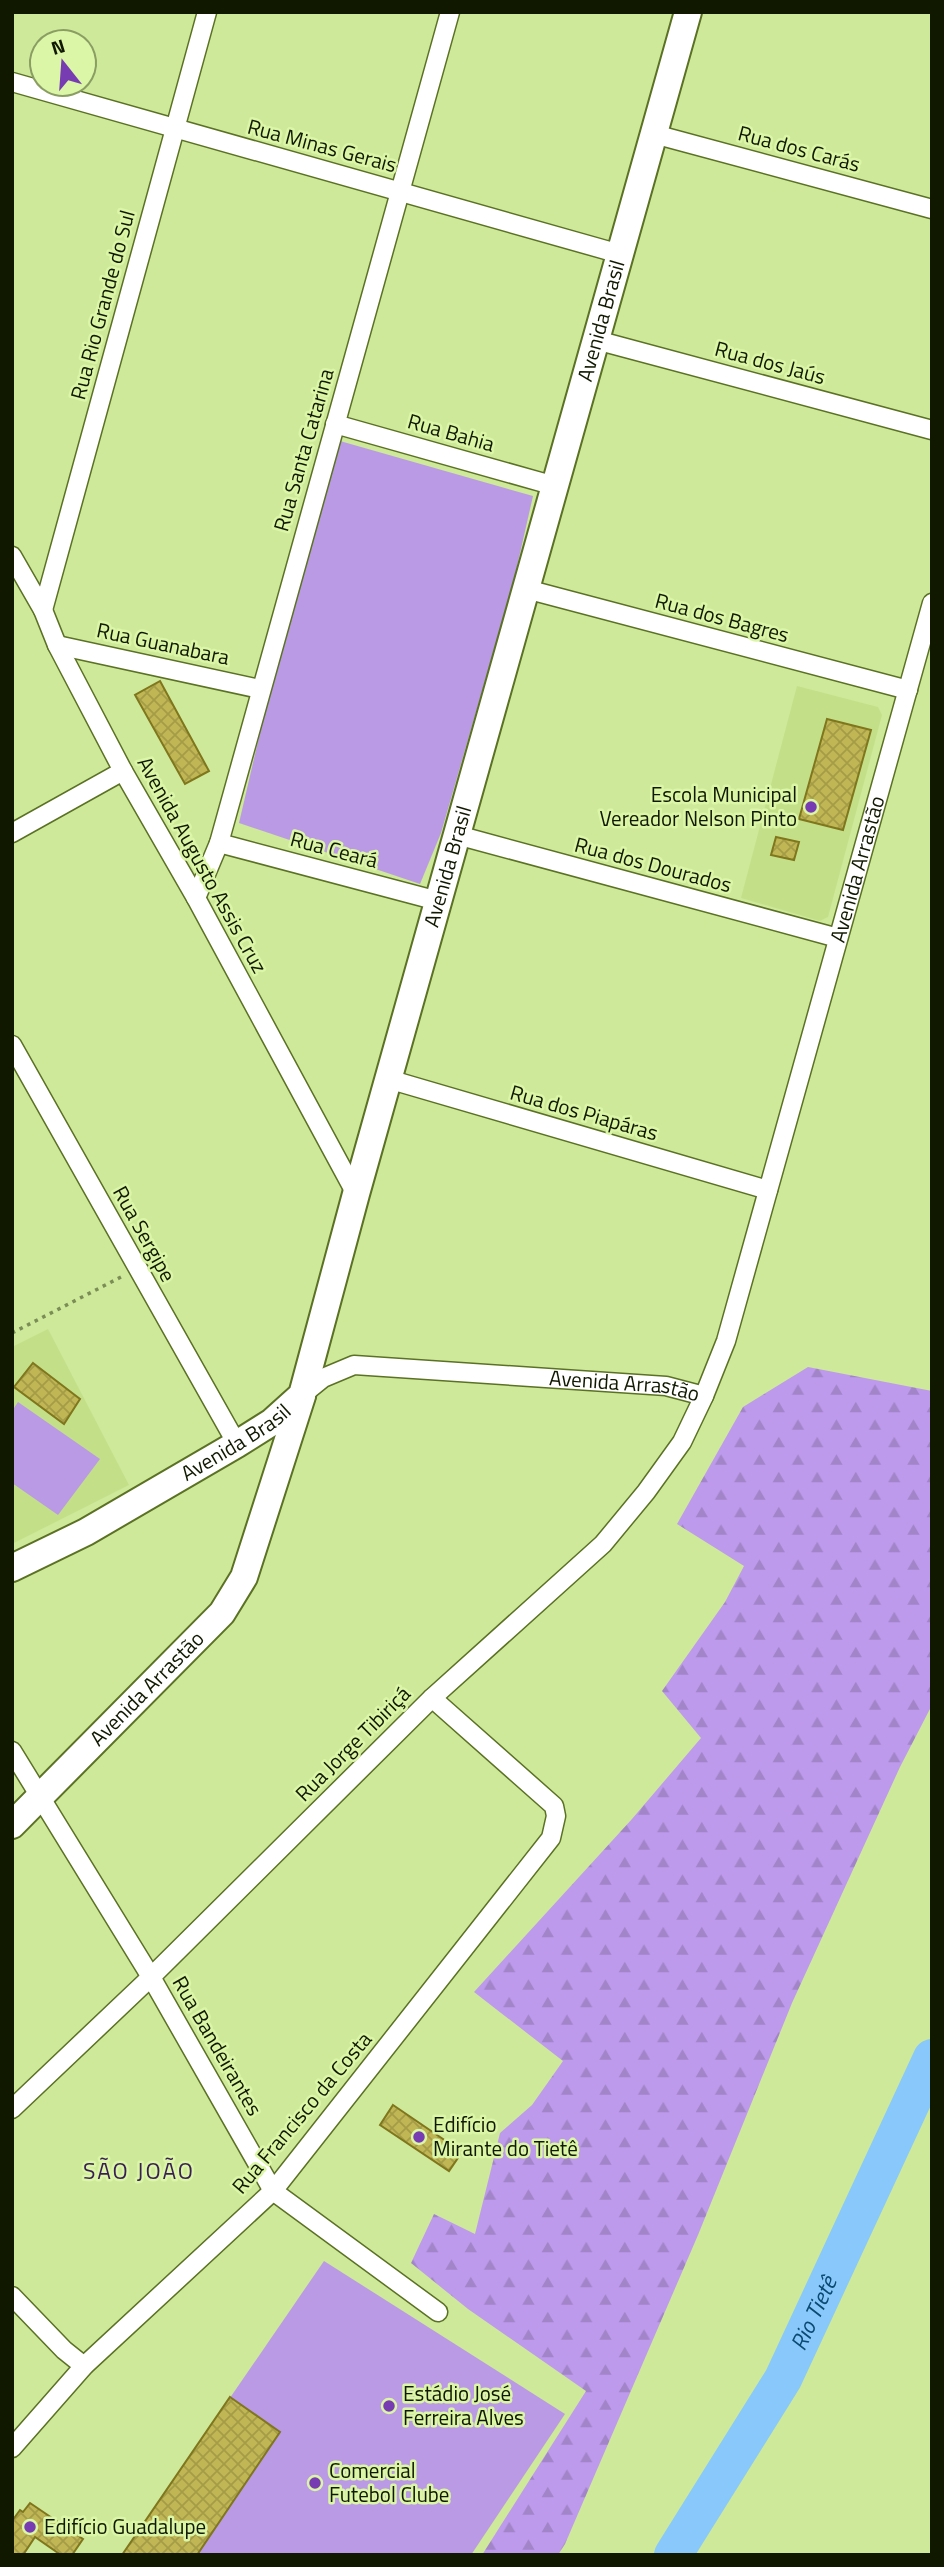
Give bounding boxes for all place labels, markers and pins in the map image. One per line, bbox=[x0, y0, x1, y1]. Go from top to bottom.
place label: Escola Municipal Vereador Nelson Pinto bbox=[600, 778, 797, 834]
marker: Escola Municipal Vereador Nelson Pinto bbox=[803, 799, 819, 815]
place label: Edifício Mirante do Tietê bbox=[433, 2108, 578, 2164]
marker: Edifício Mirante do Tietê bbox=[411, 2129, 427, 2145]
place label: Estádio José Ferreira Alves bbox=[403, 2377, 524, 2433]
marker: Estádio José Ferreira Alves bbox=[381, 2398, 397, 2414]
place label: Comercial Futebol Clube bbox=[329, 2454, 449, 2510]
marker: Comercial Futebol Clube bbox=[307, 2475, 323, 2491]
place label: Edifício Guadalupe bbox=[44, 2510, 206, 2542]
marker: Edifício Guadalupe bbox=[22, 2519, 38, 2535]

